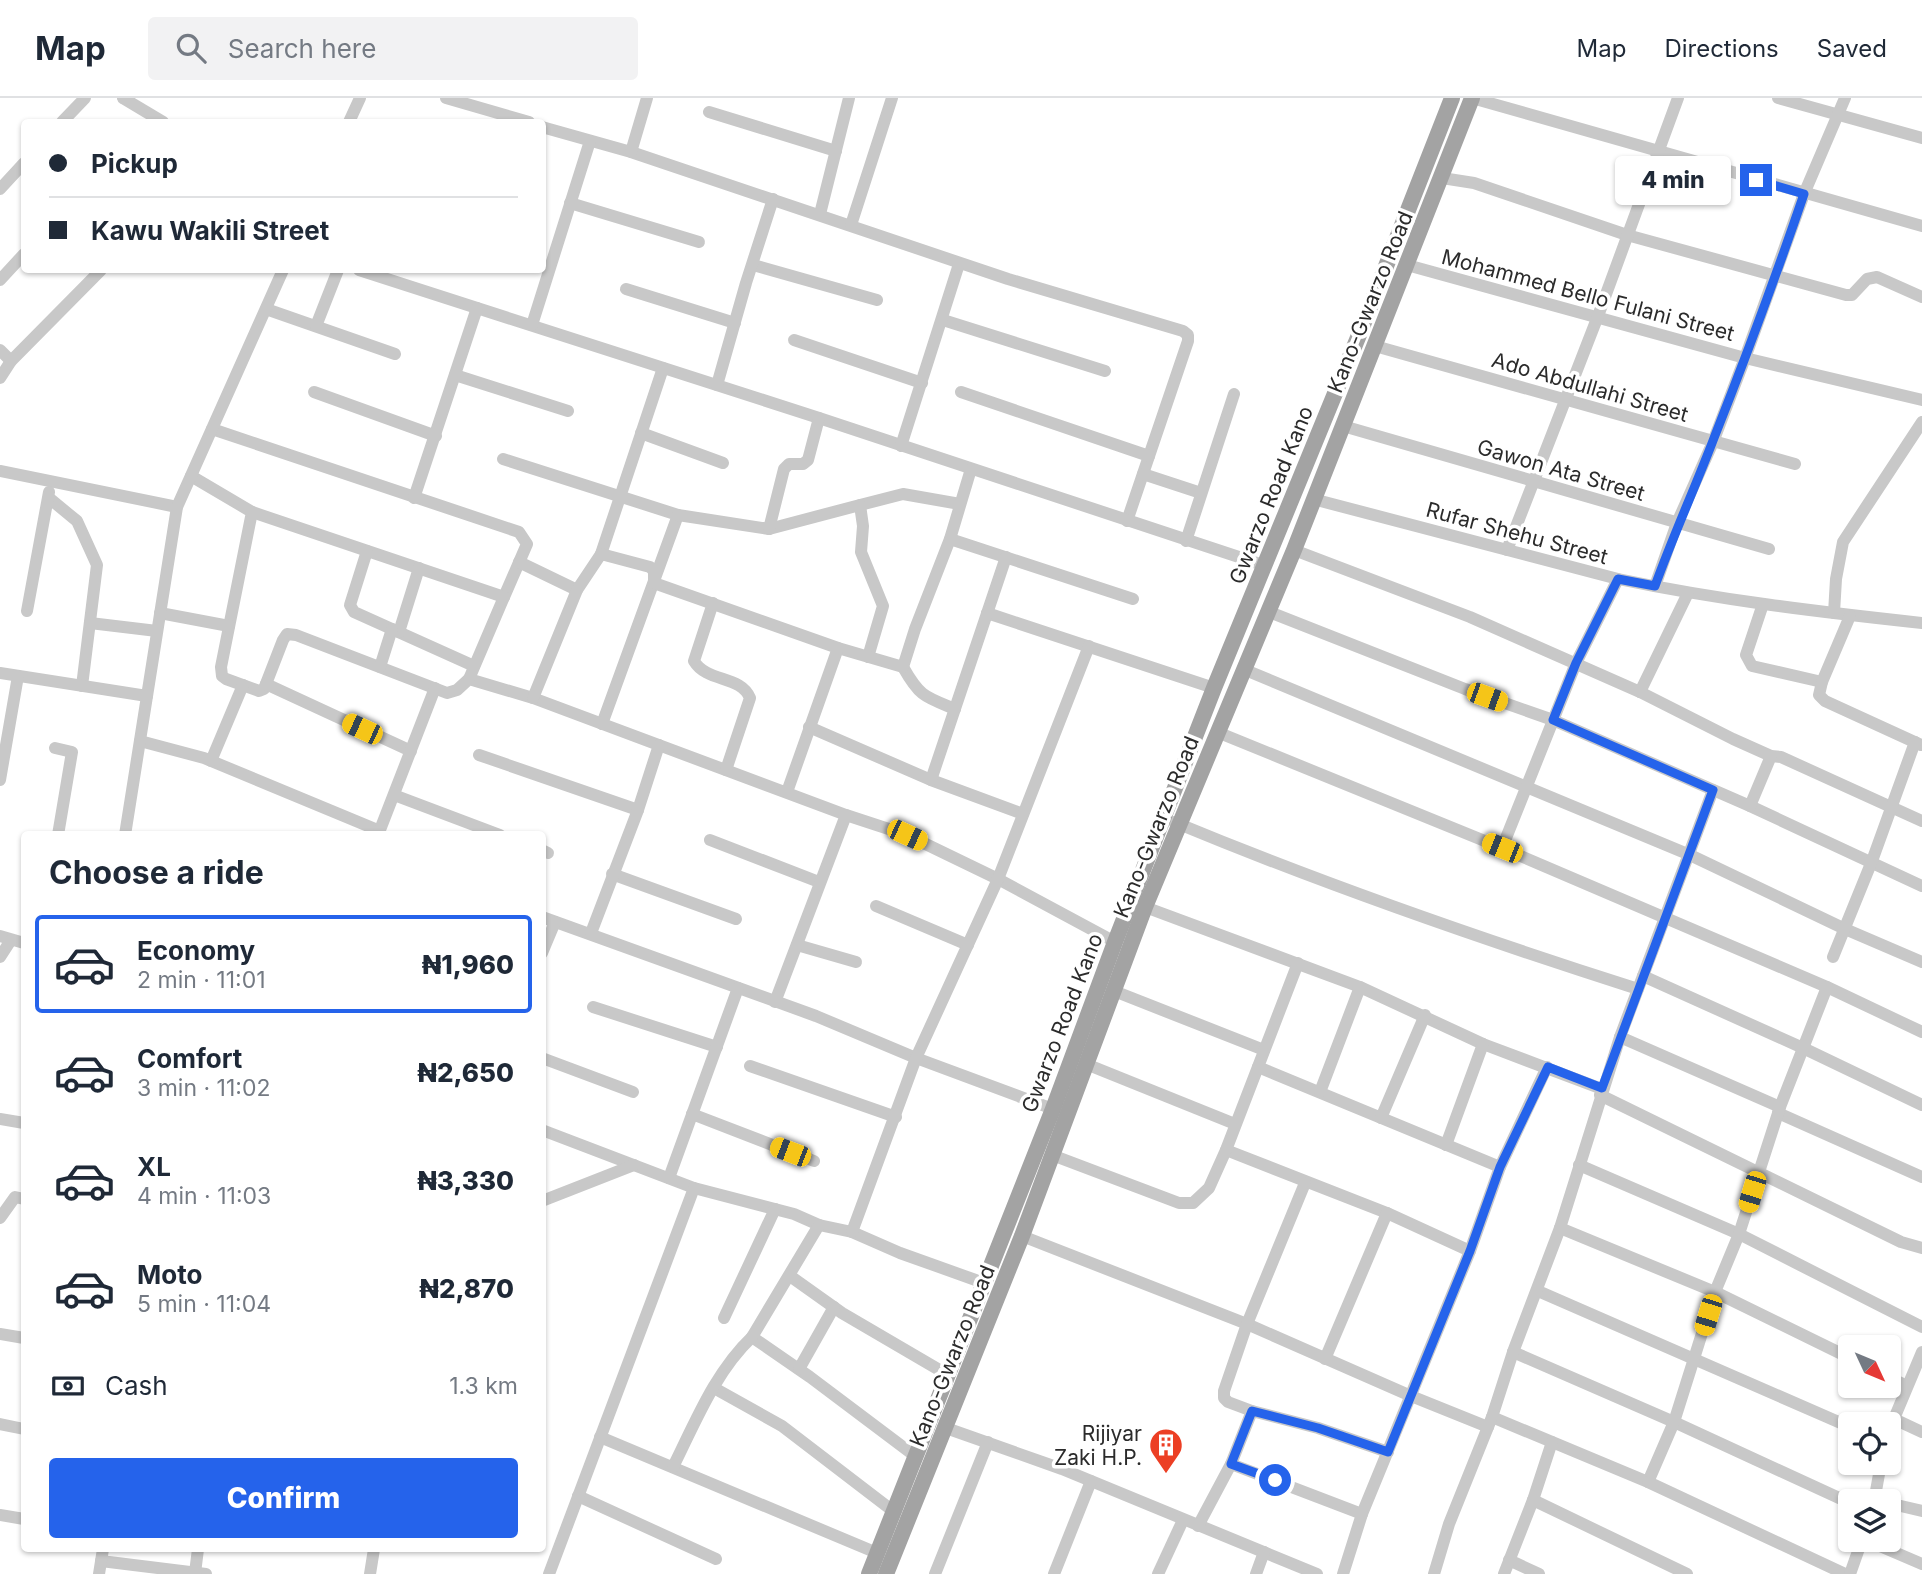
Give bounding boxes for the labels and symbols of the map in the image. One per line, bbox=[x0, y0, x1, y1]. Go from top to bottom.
callout: 4 min bbox=[1616, 155, 1732, 204]
route end bbox=[1740, 164, 1772, 196]
street label: Kano-Gwarzo Road bbox=[1322, 208, 1418, 396]
street label: Mohammed Bello Fulani Street bbox=[1439, 244, 1737, 346]
street label: Ado Abdullahi Street bbox=[1489, 347, 1691, 427]
street label: Gwarzo Road Kano bbox=[1224, 402, 1318, 588]
street label: Gawon Ata Street bbox=[1474, 434, 1648, 506]
street label: Rufar Shehu Street bbox=[1423, 497, 1611, 569]
car bbox=[1464, 680, 1511, 714]
car bbox=[339, 711, 386, 747]
street label: Kano-Gwarzo Road bbox=[1108, 733, 1204, 921]
car bbox=[884, 817, 931, 853]
car bbox=[1479, 830, 1526, 866]
street label: Gwarzo Road Kano bbox=[1016, 930, 1108, 1116]
car bbox=[767, 1135, 814, 1169]
car bbox=[1736, 1169, 1769, 1215]
street label: Kano-Gwarzo Road bbox=[904, 1262, 1000, 1450]
car bbox=[1692, 1292, 1725, 1338]
north arrow bbox=[1838, 1335, 1900, 1398]
place label: Rijiyar Zaki H.P. bbox=[1054, 1421, 1142, 1470]
building icon: Rijiyar Zaki H.P. bbox=[1147, 1426, 1185, 1475]
route start bbox=[1259, 1464, 1291, 1496]

